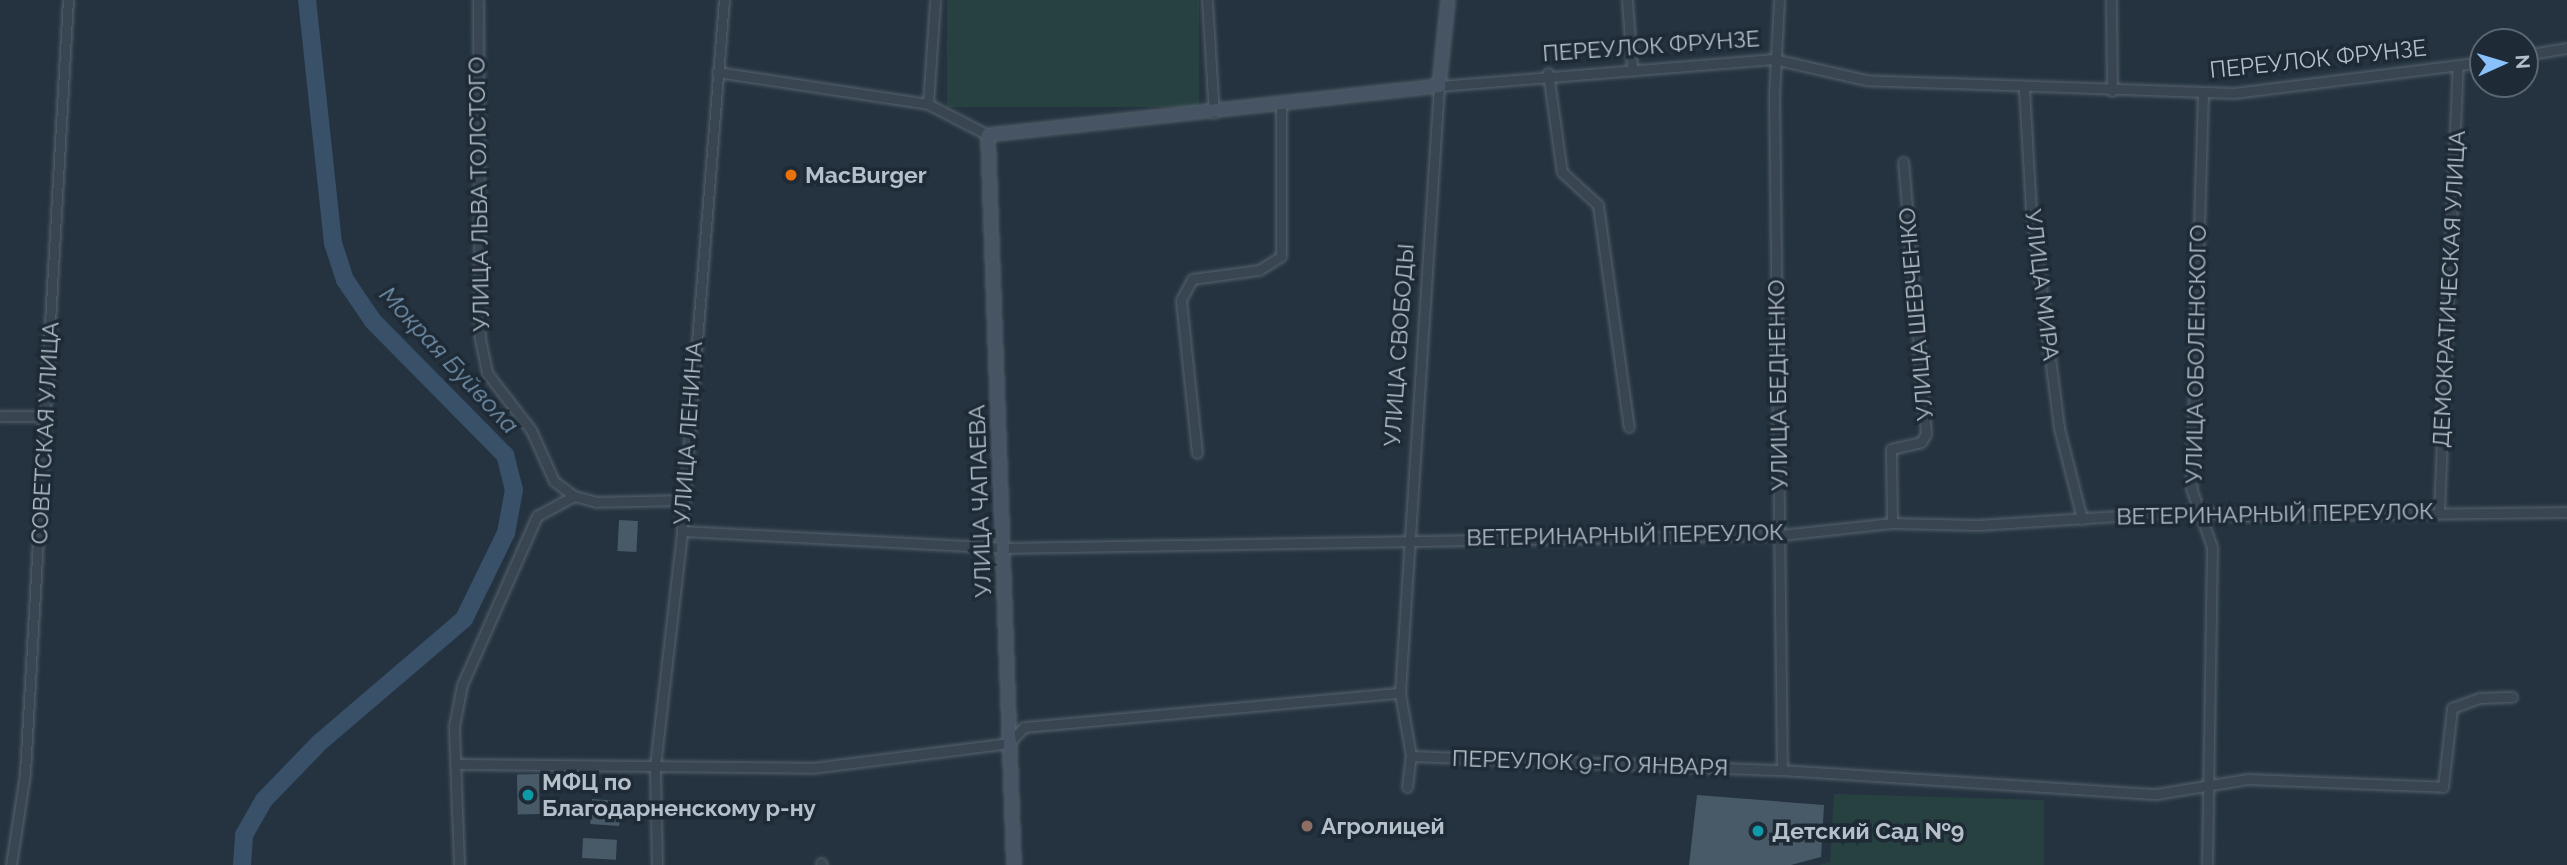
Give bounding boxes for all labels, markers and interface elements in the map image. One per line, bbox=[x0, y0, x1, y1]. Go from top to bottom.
street label: ПЕРЕУЛОК ФРУНЗЕ bbox=[1541, 25, 1761, 67]
north arrow bbox=[2469, 28, 2539, 98]
street label: ПЕРЕУЛОК ФРУНЗЕ bbox=[2208, 34, 2428, 84]
text: N bbox=[2511, 54, 2534, 70]
street label: УЛИЦА ЛЬВА ТОЛСТОГО bbox=[463, 55, 495, 333]
street label: ДЕМОКРАТИЧЕСКАЯ УЛИЦА bbox=[2427, 130, 2471, 448]
place label: MacBurger bbox=[805, 161, 927, 189]
marker: MacBurger bbox=[783, 167, 799, 183]
street label: УЛИЦА ШЕВЧЕНКО bbox=[1893, 206, 1939, 422]
street label: УЛИЦА МИРА bbox=[2019, 207, 2065, 363]
street label: УЛИЦА ОБОЛЕНСКОГО bbox=[2180, 224, 2212, 484]
street label: УЛИЦА СВОБОДЫ bbox=[1378, 242, 1420, 448]
street label: УЛИЦА БЕДНЕНКО bbox=[1762, 279, 1794, 491]
water label: Мокрая Буйвола bbox=[374, 281, 524, 439]
street label: СОВЕТСКАЯ УЛИЦА bbox=[25, 321, 65, 545]
street label: УЛИЦА ЛЕНИНА bbox=[668, 340, 708, 526]
street label: УЛИЦА ЧАПАЕВА bbox=[963, 404, 997, 598]
street label: ВЕТЕРИНАРНЫЙ ПЕРЕУЛОК bbox=[2116, 497, 2434, 531]
street label: ВЕТЕРИНАРНЫЙ ПЕРЕУЛОК bbox=[1466, 518, 1784, 552]
street label: ПЕРЕУЛОК 9-ГО ЯНВАРЯ bbox=[1451, 744, 1729, 782]
place label: МФЦ по Благодарненскому р-ну bbox=[542, 768, 817, 822]
marker: МФЦ по Благодарненскому р-ну bbox=[520, 787, 536, 803]
place label: Агролицей bbox=[1321, 812, 1444, 840]
place label: Детский Сад №9 bbox=[1772, 817, 1964, 845]
marker: Агролицей bbox=[1299, 818, 1315, 834]
marker: Детский Сад №9 bbox=[1750, 823, 1766, 839]

